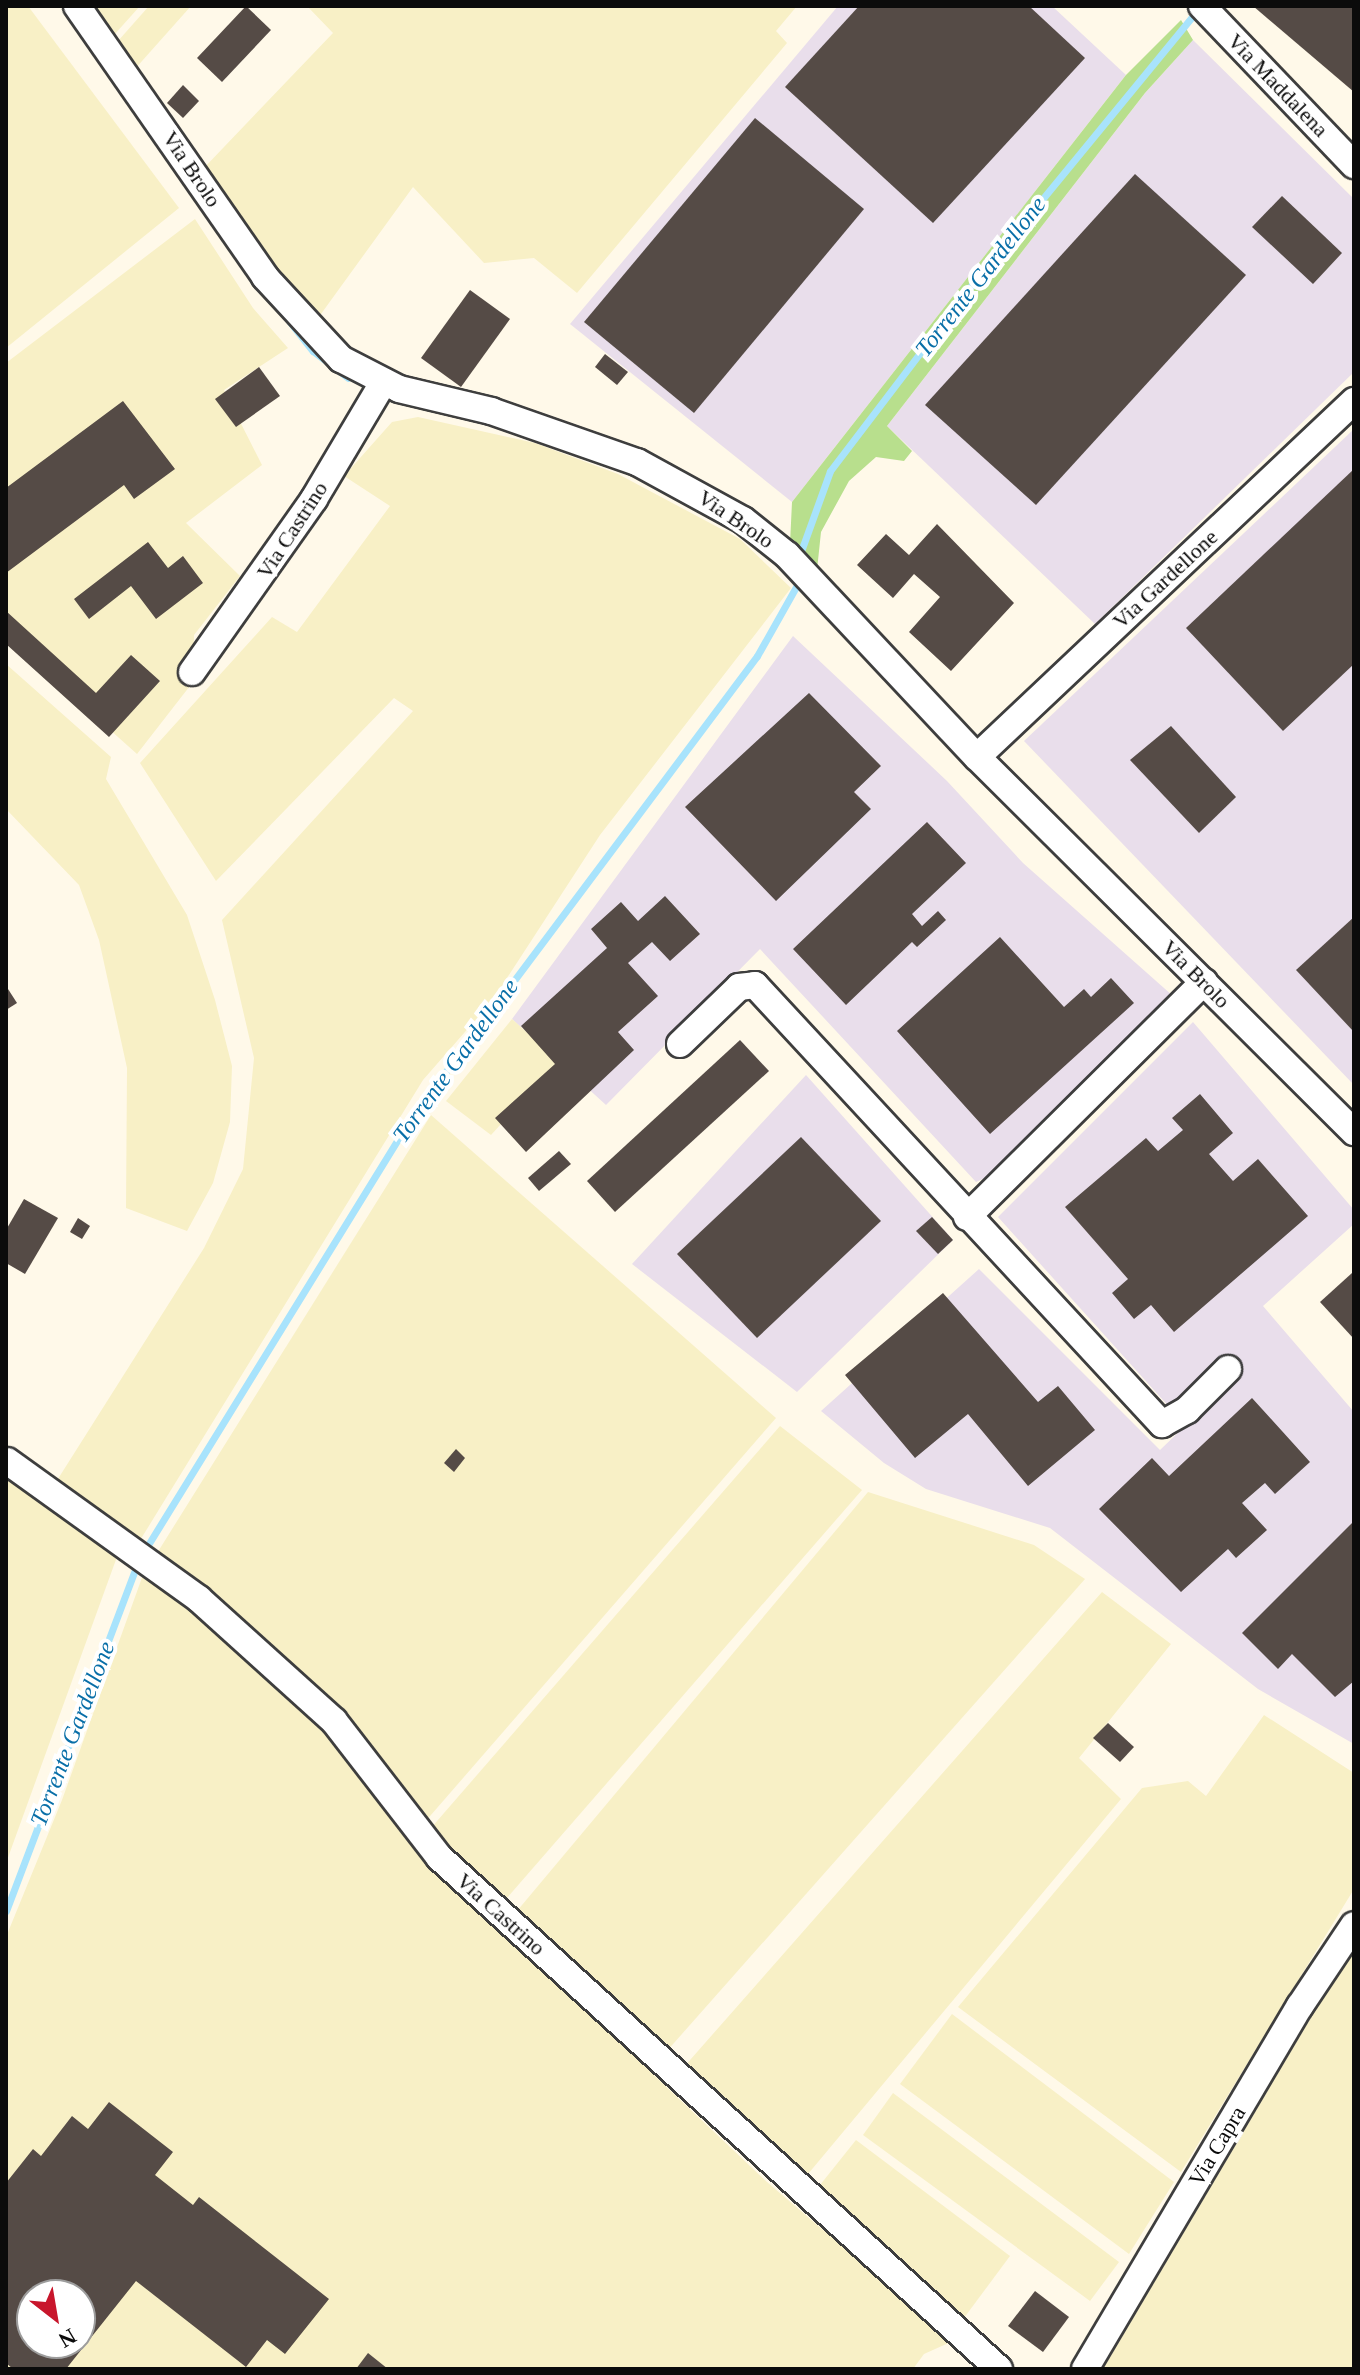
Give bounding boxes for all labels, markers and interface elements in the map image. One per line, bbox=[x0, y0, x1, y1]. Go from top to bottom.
street label: Via Maddalena bbox=[1222, 28, 1334, 142]
street label: Via Brolo bbox=[157, 126, 227, 212]
water label: Torrente Gardellone bbox=[910, 191, 1052, 363]
street label: Via Castrino bbox=[251, 476, 333, 584]
street label: Via Brolo bbox=[693, 484, 779, 554]
street label: Via Gardellone bbox=[1107, 524, 1223, 634]
street label: Via Brolo bbox=[1156, 934, 1236, 1014]
water label: Torrente Gardellone bbox=[387, 974, 525, 1148]
water label: Torrente Gardellone bbox=[25, 1638, 121, 1830]
street label: Via Castrino bbox=[451, 1867, 551, 1961]
street label: Via Capra bbox=[1183, 2101, 1251, 2191]
north arrow bbox=[16, 2279, 96, 2359]
text: N bbox=[54, 2323, 81, 2353]

